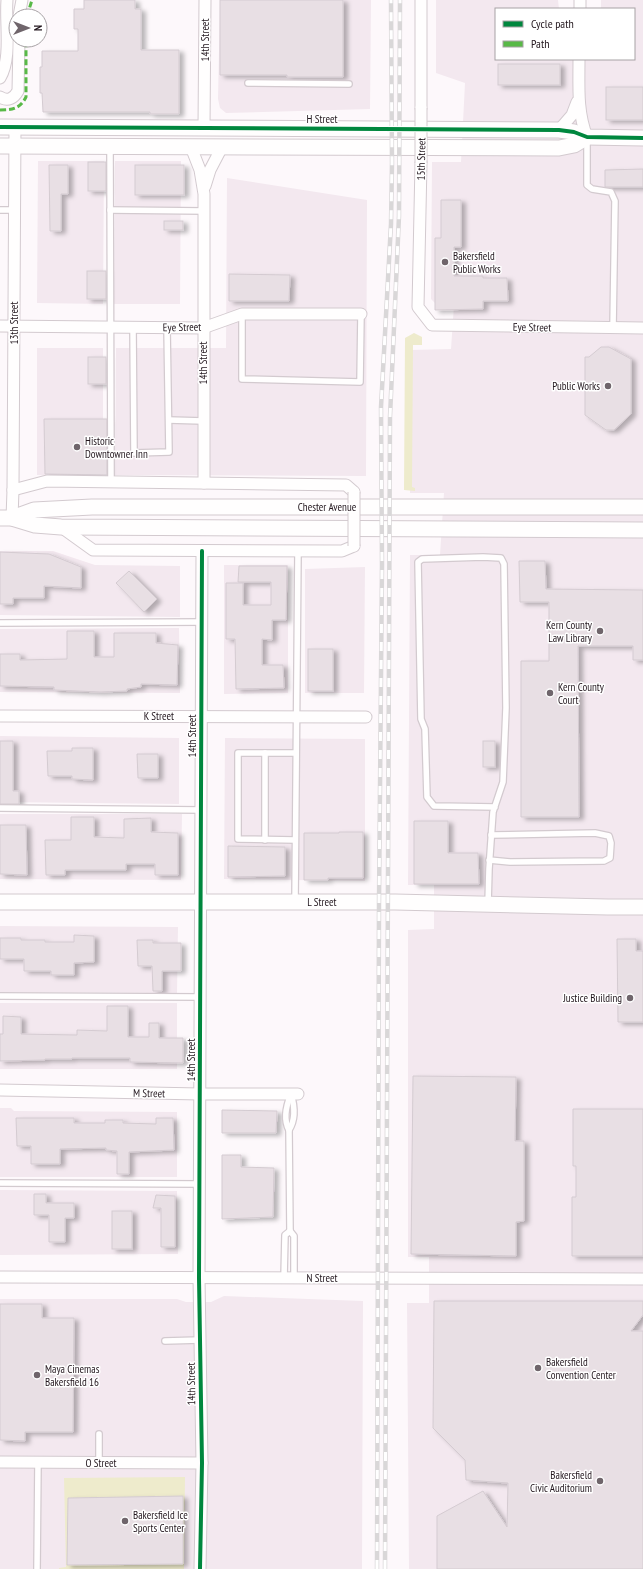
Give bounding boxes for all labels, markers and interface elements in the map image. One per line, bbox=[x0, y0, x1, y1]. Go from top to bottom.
north arrow bbox=[8, 8, 48, 48]
legend bbox=[495, 8, 635, 60]
text: Cycle path bbox=[531, 16, 574, 31]
street label: 14th Street bbox=[198, 19, 212, 61]
text: N bbox=[31, 25, 45, 31]
text: Path bbox=[531, 36, 549, 51]
street label: H Street bbox=[307, 112, 338, 126]
street label: 15th Street bbox=[414, 137, 428, 181]
place label: Bakersfield Public Works bbox=[453, 249, 501, 276]
marker: Bakersfield Public Works bbox=[440, 257, 450, 267]
street label: 13th Street bbox=[7, 302, 21, 344]
street label: Eye Street bbox=[163, 320, 201, 334]
street label: Eye Street bbox=[513, 320, 551, 334]
street label: 14th Street bbox=[196, 342, 210, 384]
place label: Public Works bbox=[552, 379, 600, 393]
marker: Public Works bbox=[603, 381, 613, 391]
place label: Historic Downtowner Inn bbox=[85, 434, 148, 461]
marker: Historic Downtowner Inn bbox=[72, 442, 82, 452]
street label: Chester Avenue bbox=[298, 500, 357, 514]
place label: Kern County Law Library bbox=[546, 618, 593, 645]
marker: Kern County Law Library bbox=[595, 626, 605, 636]
place label: Kern County Court bbox=[558, 680, 605, 707]
marker: Kern County Court bbox=[545, 688, 555, 698]
street label: K Street bbox=[144, 709, 174, 723]
street label: 14th Street bbox=[185, 715, 199, 757]
street label: L Street bbox=[307, 895, 337, 909]
place label: Justice Building bbox=[562, 991, 622, 1005]
marker: Justice Building bbox=[625, 993, 635, 1003]
street label: 14th Street bbox=[184, 1039, 198, 1081]
street label: M Street bbox=[133, 1086, 165, 1100]
street label: N Street bbox=[306, 1271, 338, 1285]
place label: Bakersfield Convention Center bbox=[546, 1355, 616, 1382]
place label: Maya Cinemas Bakersfield 16 bbox=[45, 1362, 100, 1389]
street label: 14th Street bbox=[184, 1362, 198, 1406]
marker: Bakersfield Convention Center bbox=[533, 1363, 543, 1373]
marker: Maya Cinemas Bakersfield 16 bbox=[32, 1370, 42, 1380]
street label: O Street bbox=[85, 1456, 117, 1470]
place label: Bakersfield Civic Auditorium bbox=[530, 1468, 592, 1495]
marker: Bakersfield Civic Auditorium bbox=[595, 1476, 605, 1486]
place label: Bakersfield Ice Sports Center bbox=[133, 1508, 188, 1535]
marker: Bakersfield Ice Sports Center bbox=[120, 1516, 130, 1526]

